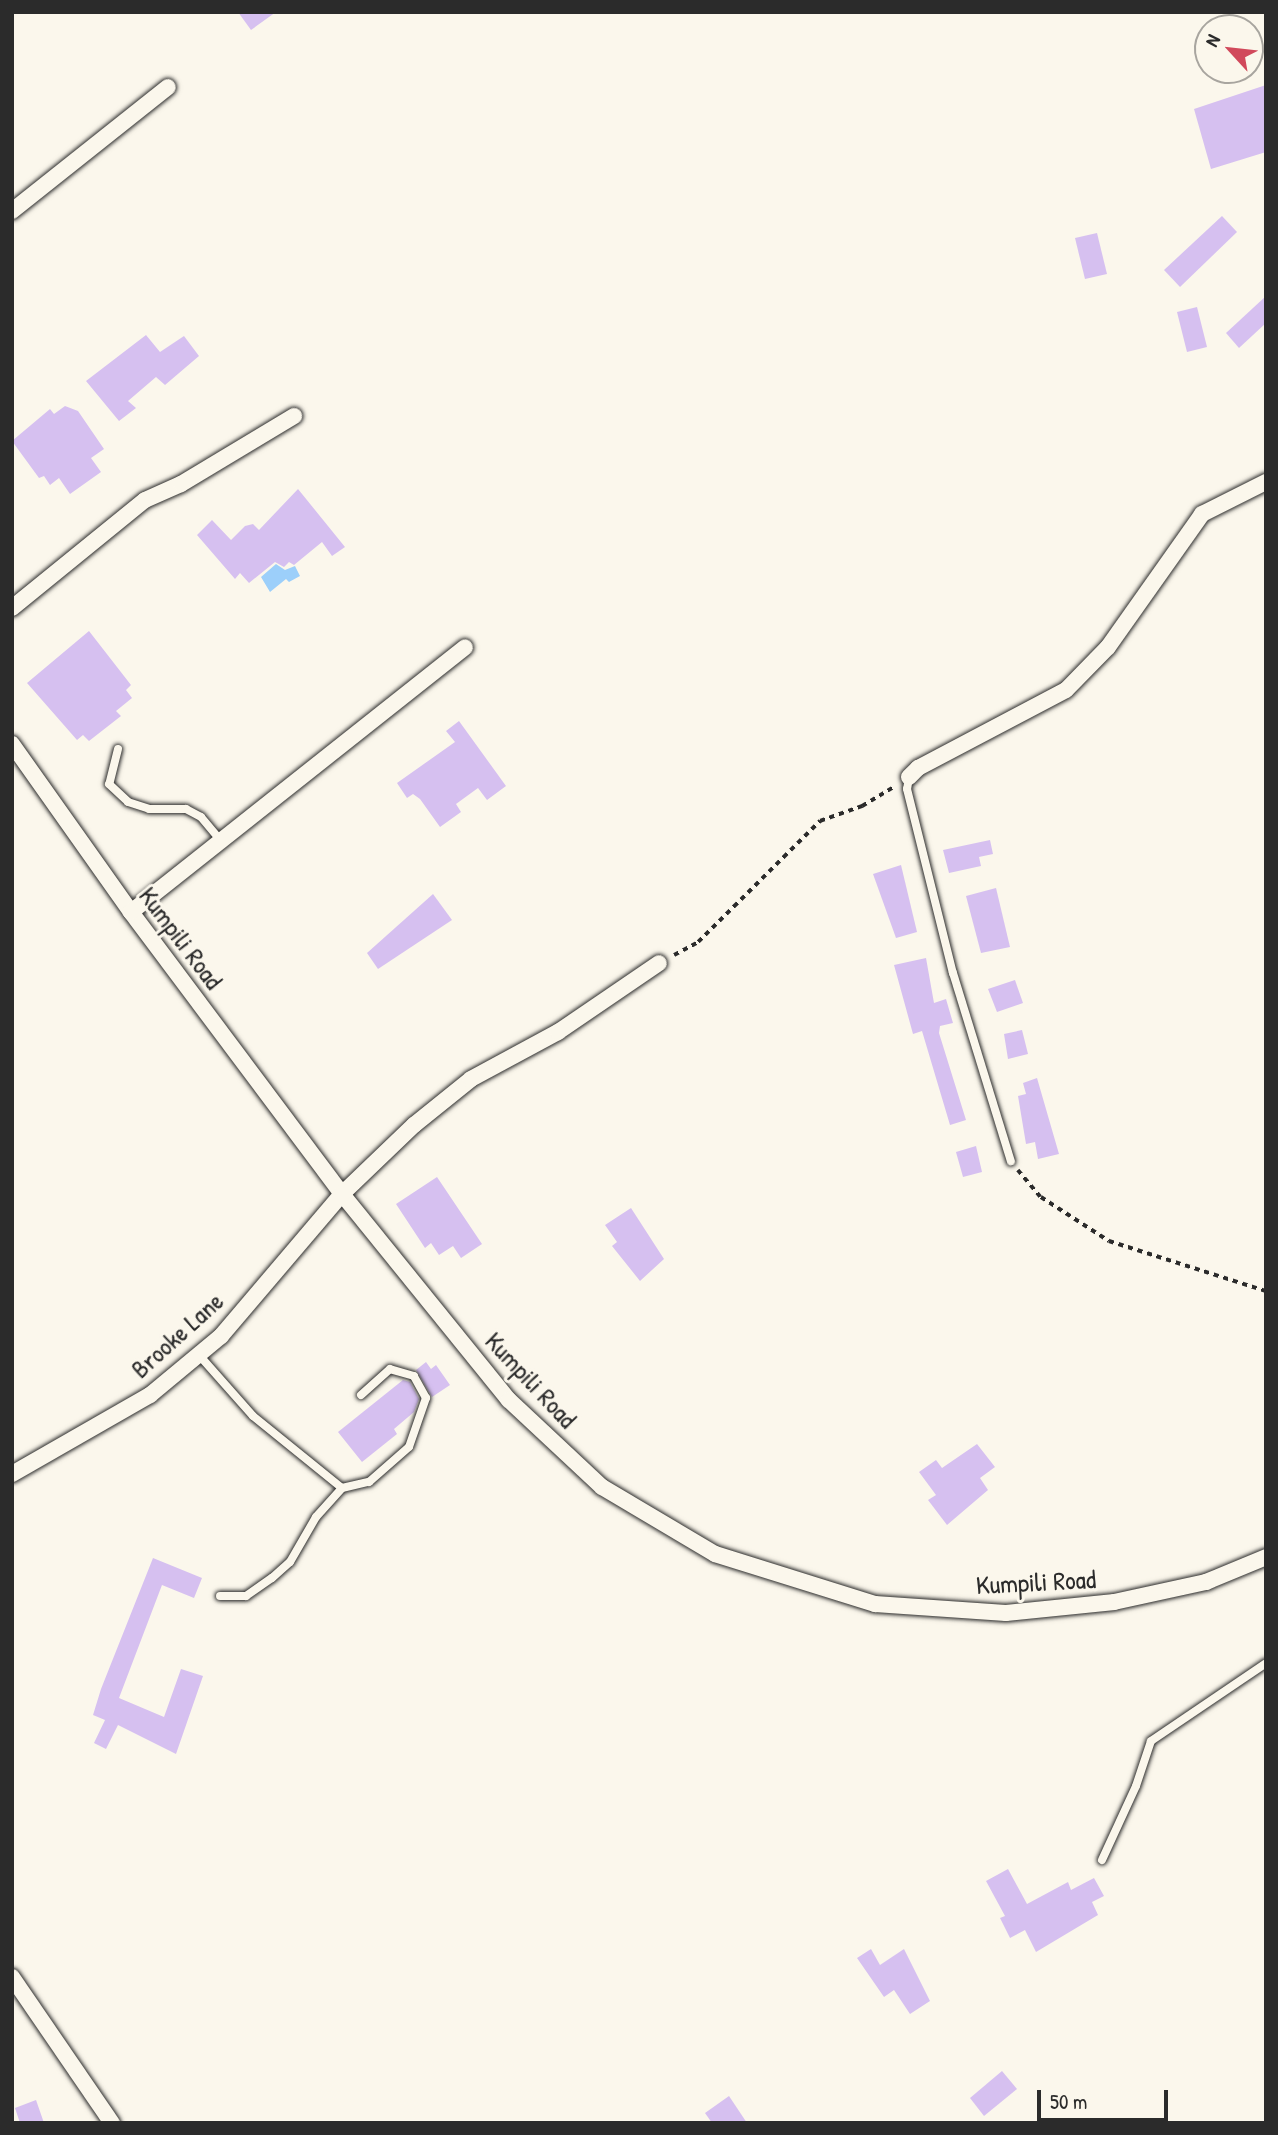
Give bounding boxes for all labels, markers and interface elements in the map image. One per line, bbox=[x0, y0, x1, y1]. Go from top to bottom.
north arrow bbox=[1194, 14, 1264, 84]
text: N bbox=[1198, 30, 1226, 51]
street label: Kumpili Road bbox=[132, 881, 230, 995]
street label: Brooke Lane bbox=[124, 1286, 230, 1384]
street label: Kumpili Road bbox=[479, 1325, 583, 1435]
street label: Kumpili Road bbox=[975, 1563, 1097, 1601]
scale bar bbox=[1040, 2076, 1171, 2120]
text: 50 m bbox=[1050, 2087, 1087, 2116]

